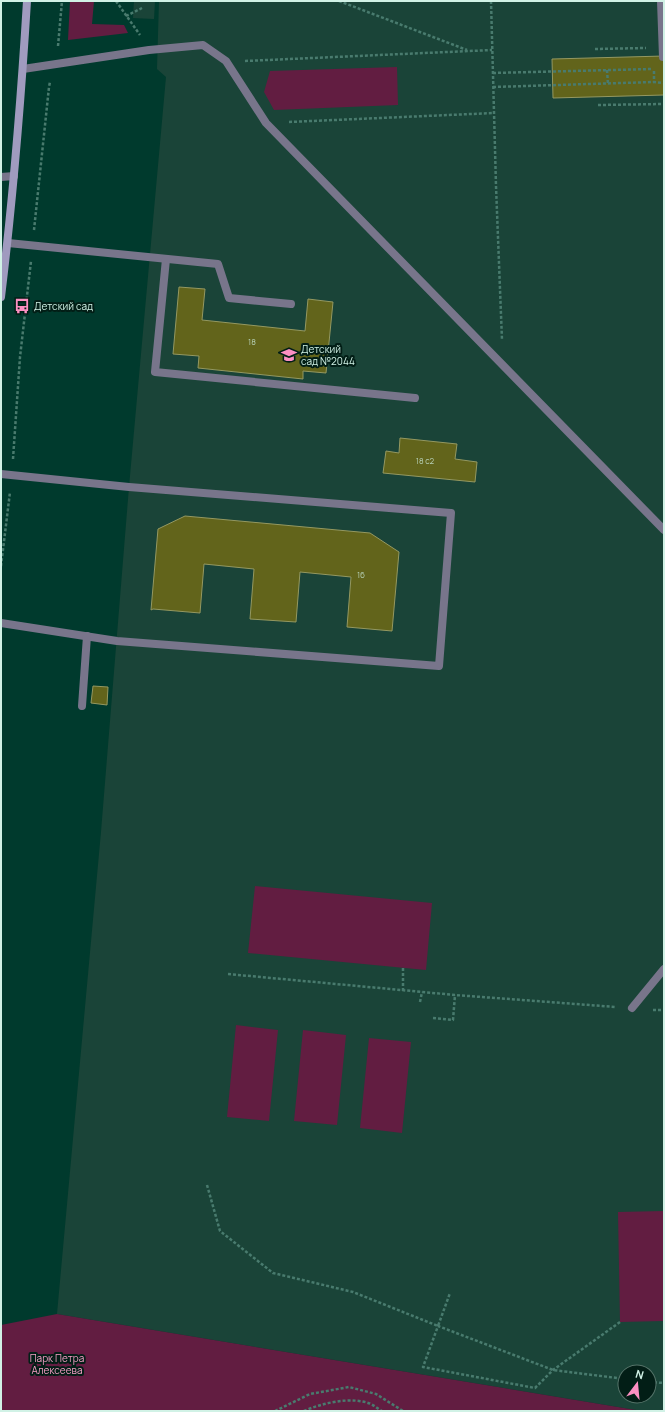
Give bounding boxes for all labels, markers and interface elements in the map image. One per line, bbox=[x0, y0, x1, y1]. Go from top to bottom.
bus stop icon: Детский сад bbox=[13, 297, 31, 315]
place label: Детский сад bbox=[34, 299, 93, 313]
house number: 18 bbox=[248, 336, 256, 347]
place label: Детский сад №2044 bbox=[301, 342, 355, 368]
school or university icon: Детский сад №2044 bbox=[280, 346, 298, 364]
house number: 18 с2 bbox=[416, 455, 435, 466]
house number: 16 bbox=[357, 569, 365, 580]
park label: Парк Петра Алексеева bbox=[30, 1351, 84, 1377]
north arrow bbox=[617, 1364, 657, 1404]
text: N bbox=[634, 1366, 646, 1382]

